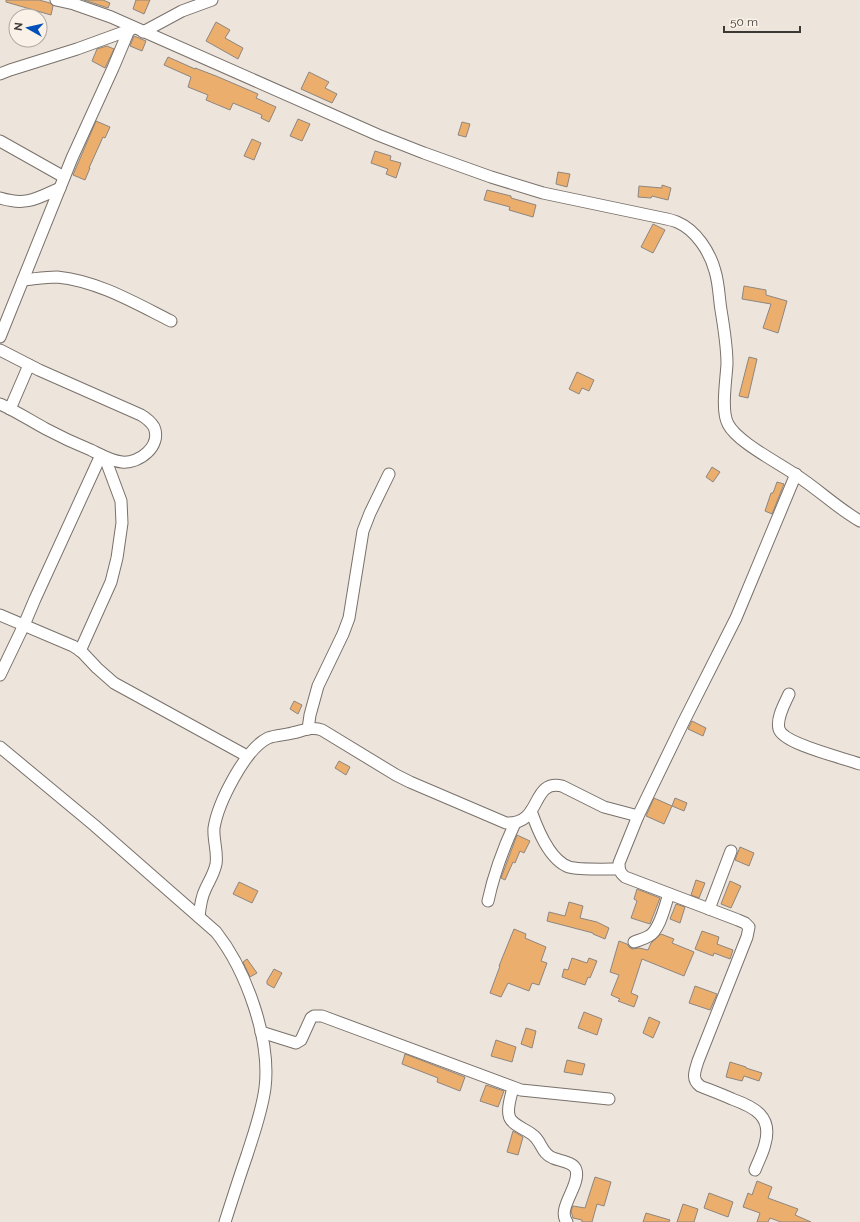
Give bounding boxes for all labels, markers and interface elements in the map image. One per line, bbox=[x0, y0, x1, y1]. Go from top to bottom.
north arrow bbox=[8, 8, 48, 48]
scale bar bbox=[724, 8, 800, 34]
text: 50 m bbox=[730, 15, 758, 29]
text: N bbox=[12, 22, 26, 32]

